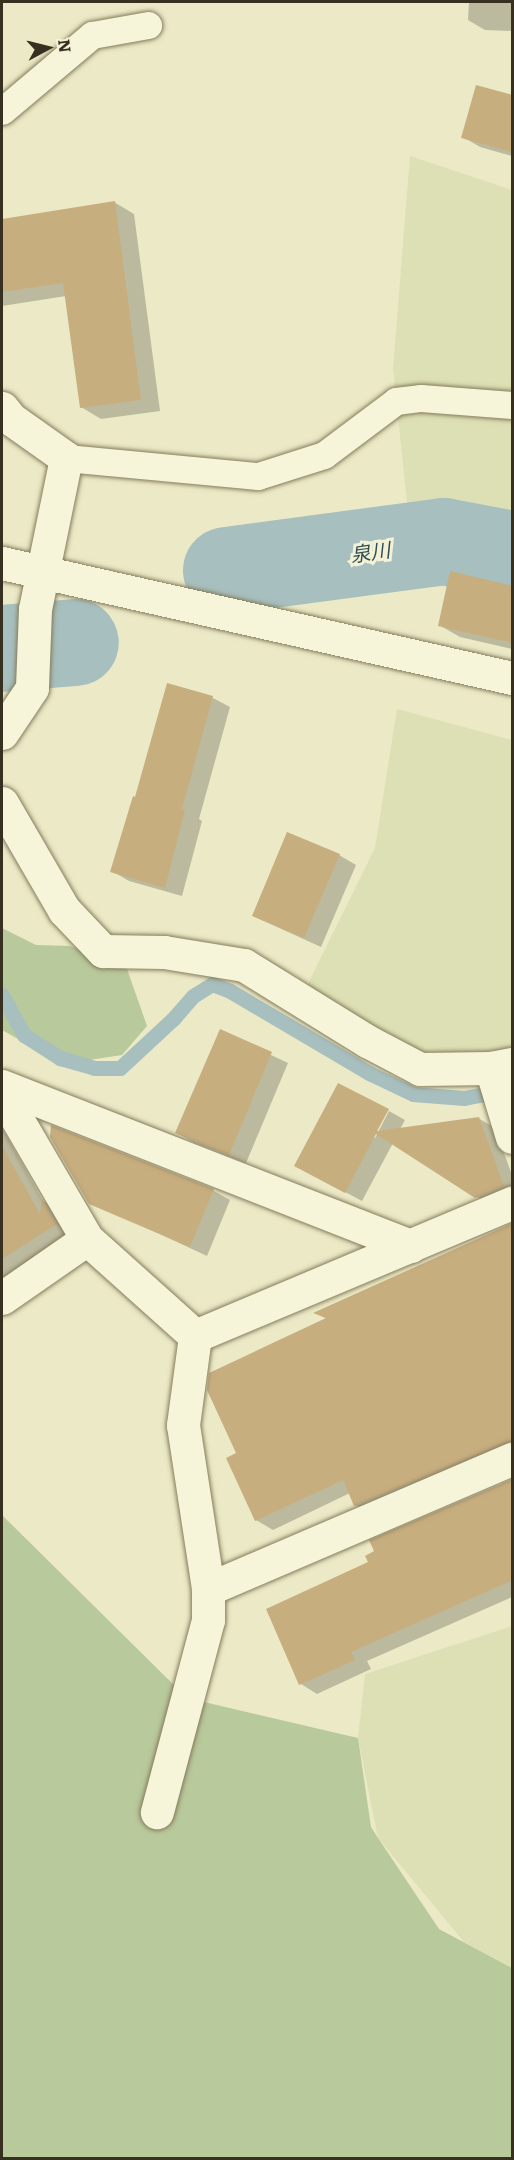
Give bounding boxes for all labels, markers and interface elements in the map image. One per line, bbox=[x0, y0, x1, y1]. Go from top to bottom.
north arrow bbox=[18, 18, 78, 78]
text: N bbox=[53, 38, 79, 54]
water label: 泉川 bbox=[349, 536, 391, 566]

